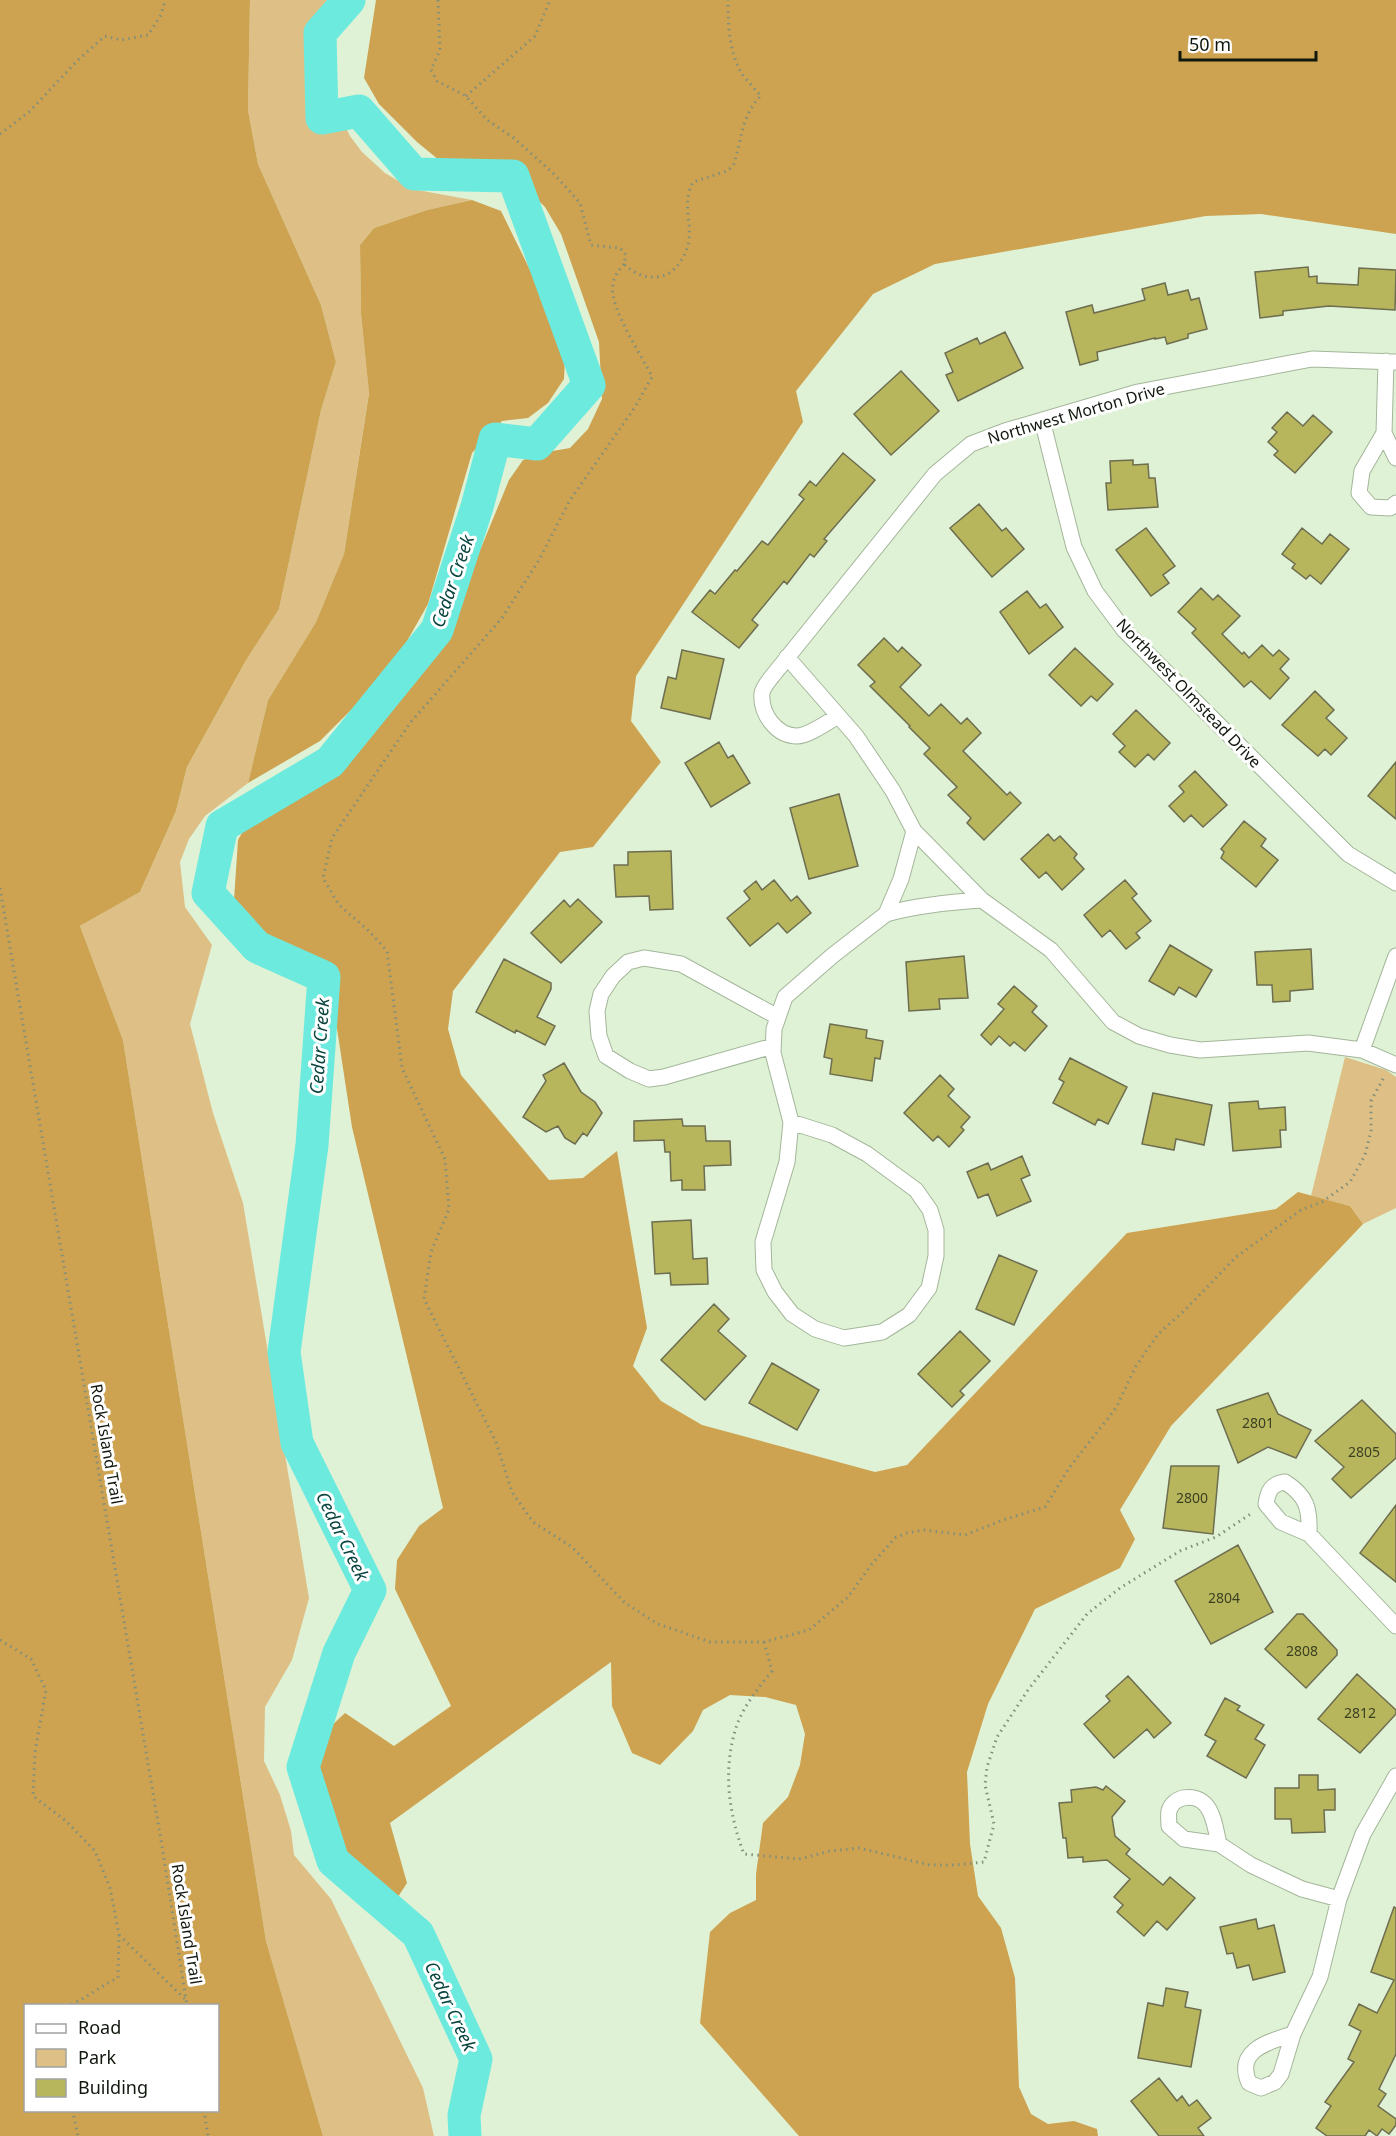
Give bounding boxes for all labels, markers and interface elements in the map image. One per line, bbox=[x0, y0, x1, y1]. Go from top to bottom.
scale bar bbox=[1180, 24, 1316, 62]
text: 50 m bbox=[1189, 32, 1231, 56]
street label: Northwest Morton Drive bbox=[985, 377, 1167, 449]
water label: Cedar Creek bbox=[425, 531, 479, 630]
street label: Northwest Olmstead Drive bbox=[1112, 613, 1266, 773]
water label: Cedar Creek bbox=[304, 996, 334, 1095]
street label: Rock Island Trail bbox=[86, 1382, 128, 1506]
house number: 2801 bbox=[1242, 1413, 1274, 1432]
house number: 2805 bbox=[1348, 1442, 1380, 1461]
water label: Cedar Creek bbox=[311, 1487, 375, 1586]
house number: 2800 bbox=[1176, 1488, 1208, 1507]
house number: 2804 bbox=[1208, 1588, 1240, 1607]
house number: 2808 bbox=[1286, 1641, 1318, 1660]
house number: 2812 bbox=[1344, 1703, 1376, 1722]
street label: Rock Island Trail bbox=[167, 1862, 207, 1986]
water label: Cedar Creek bbox=[420, 1957, 483, 2056]
legend bbox=[24, 2004, 219, 2112]
text: Road bbox=[78, 2015, 121, 2039]
text: Park bbox=[78, 2045, 116, 2069]
text: Building bbox=[78, 2075, 148, 2099]

